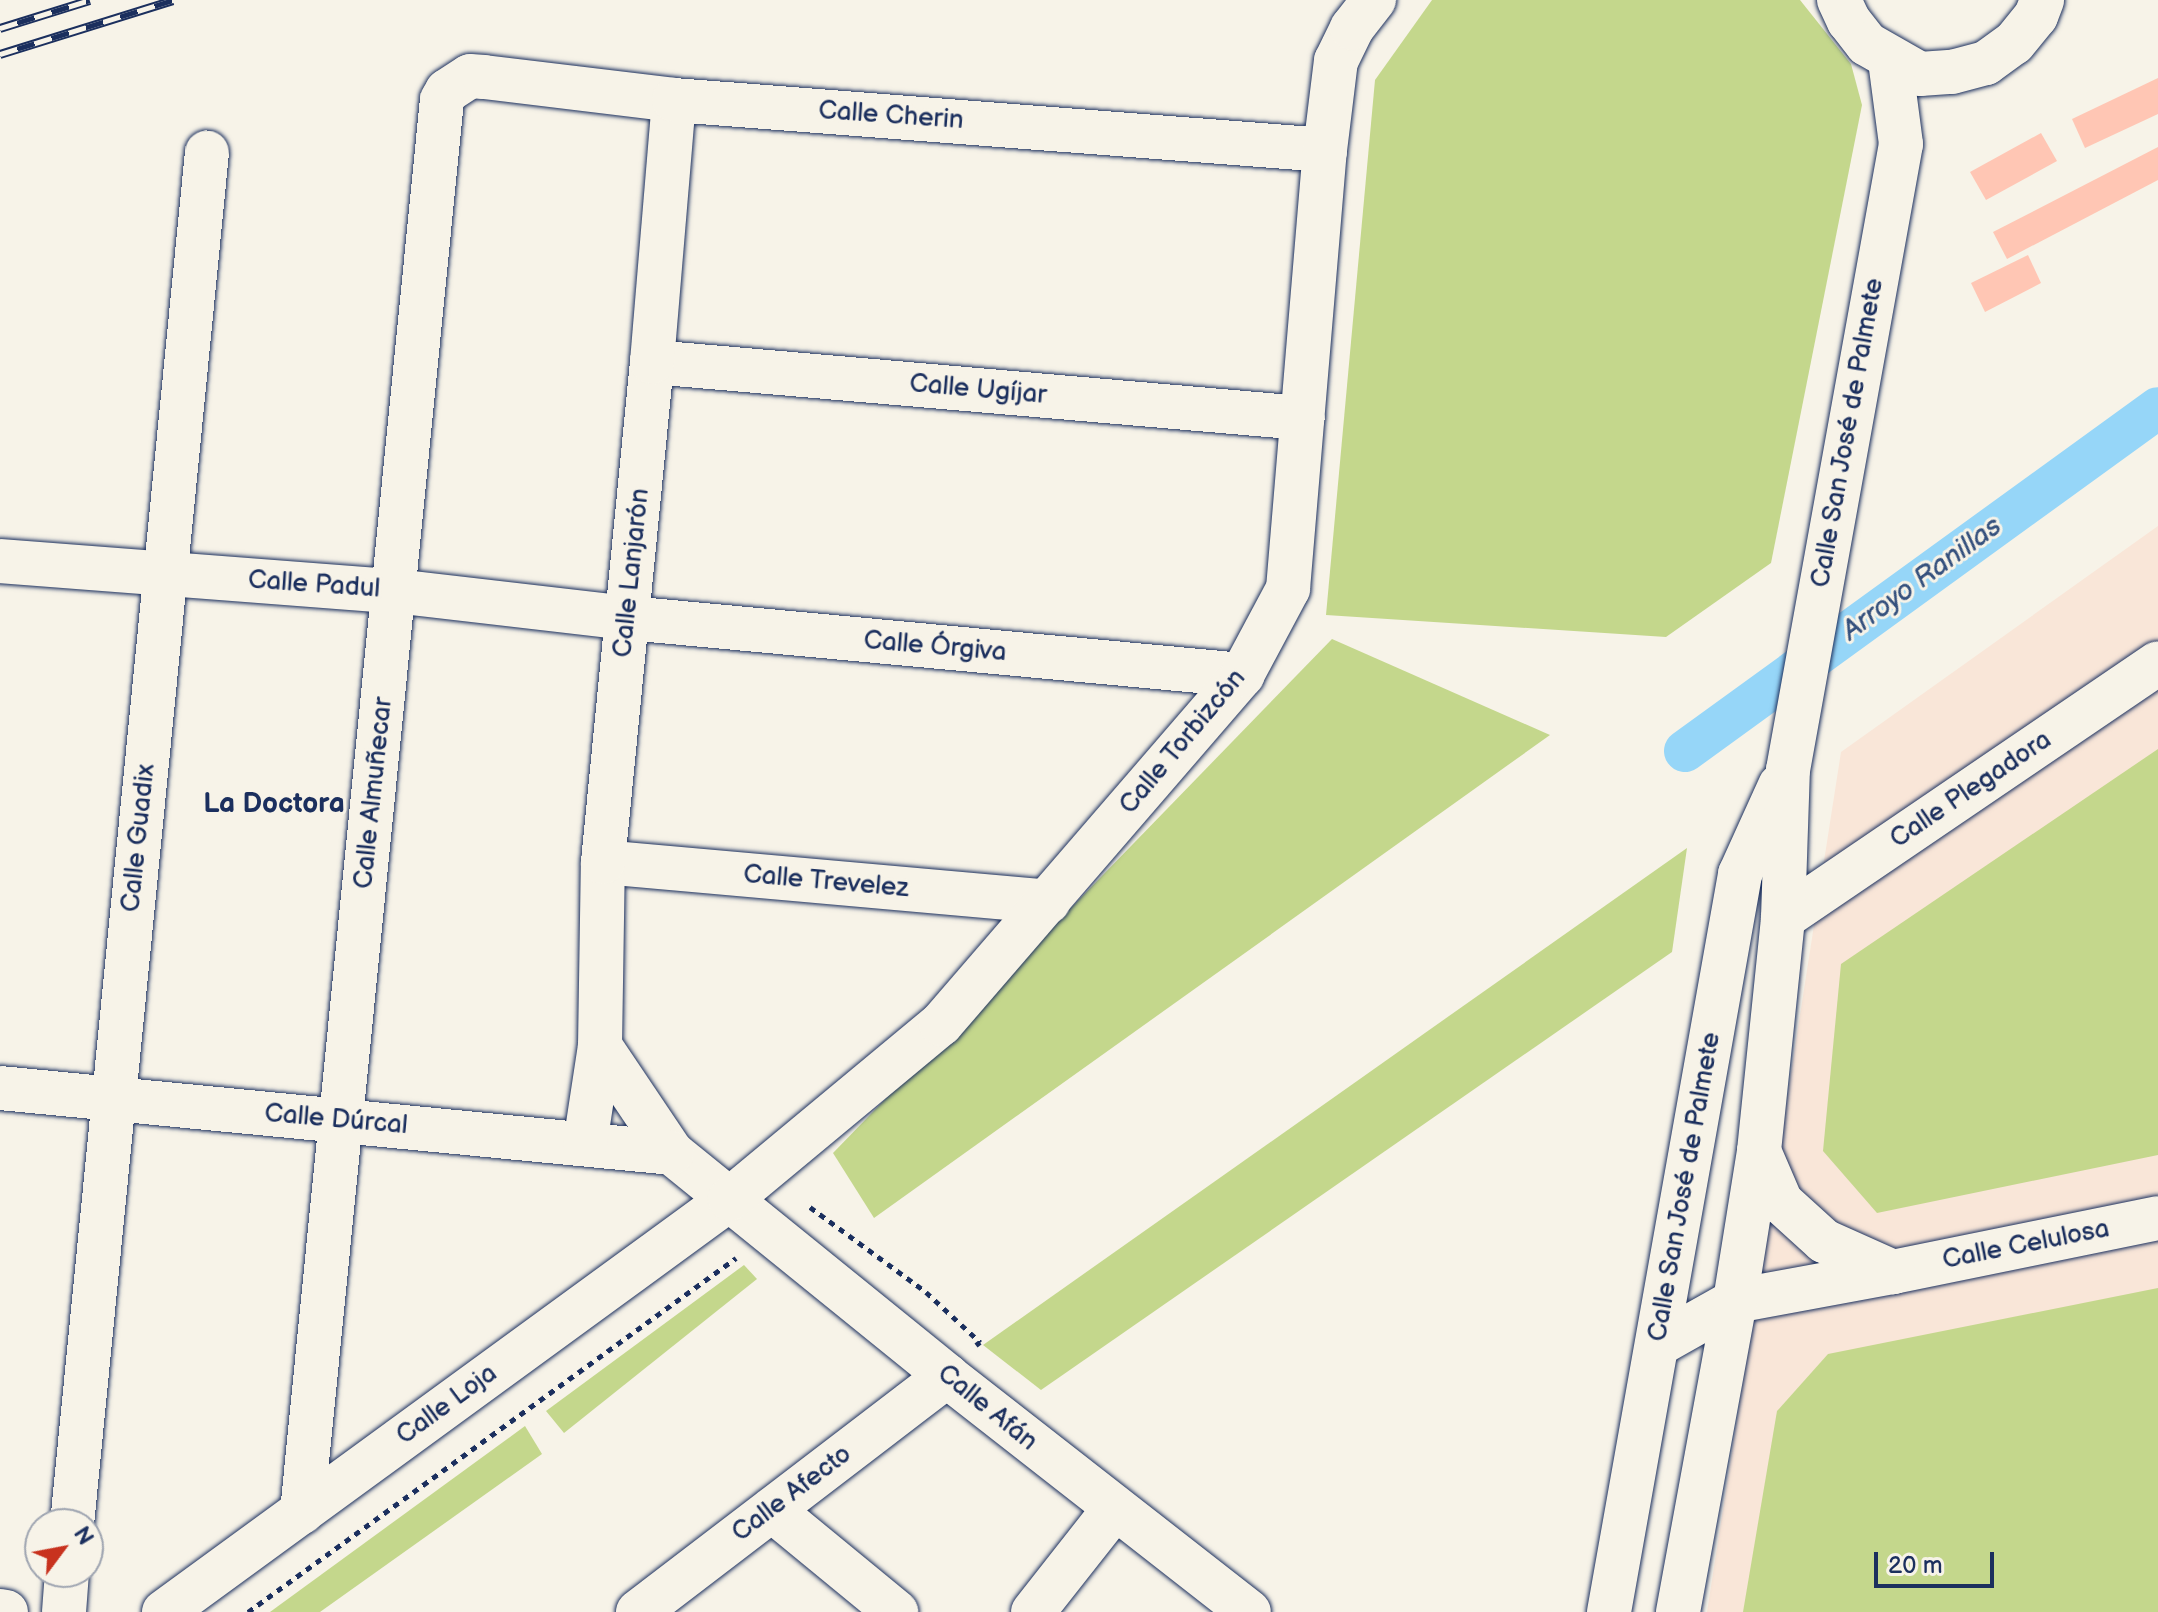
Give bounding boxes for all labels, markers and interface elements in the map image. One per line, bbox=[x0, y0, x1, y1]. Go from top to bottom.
street label: Calle Cherin bbox=[817, 95, 965, 137]
street label: Calle San José de Palmete bbox=[1805, 275, 1891, 591]
street label: Calle Ugíjar bbox=[908, 368, 1048, 412]
street label: Calle Lanjarón bbox=[608, 487, 656, 659]
water label: Arroyo Ranillas bbox=[1836, 510, 2008, 648]
street label: Calle Padul bbox=[247, 565, 381, 605]
street label: Calle Órgiva bbox=[862, 625, 1008, 669]
street label: Calle Torbizcón bbox=[1113, 663, 1253, 821]
street label: Calle Almuñecar bbox=[348, 696, 400, 890]
street label: Calle Plegadora bbox=[1885, 725, 2057, 855]
street label: Calle Guadix bbox=[116, 762, 162, 914]
district label: La Doctora bbox=[203, 787, 345, 821]
street label: Calle Trevelez bbox=[742, 859, 910, 905]
street label: Calle San José de Palmete bbox=[1642, 1029, 1728, 1345]
street label: Calle Dúrcal bbox=[263, 1098, 409, 1142]
street label: Calle Celulosa bbox=[1940, 1214, 2112, 1276]
street label: Calle Loja bbox=[391, 1358, 503, 1452]
street label: Calle Afán bbox=[931, 1358, 1043, 1458]
street label: Calle Afecto bbox=[726, 1439, 858, 1549]
north arrow bbox=[24, 1508, 104, 1588]
text: N bbox=[67, 1522, 99, 1550]
scale bar bbox=[1878, 1536, 1998, 1586]
text: 20 m bbox=[1888, 1551, 1943, 1580]

